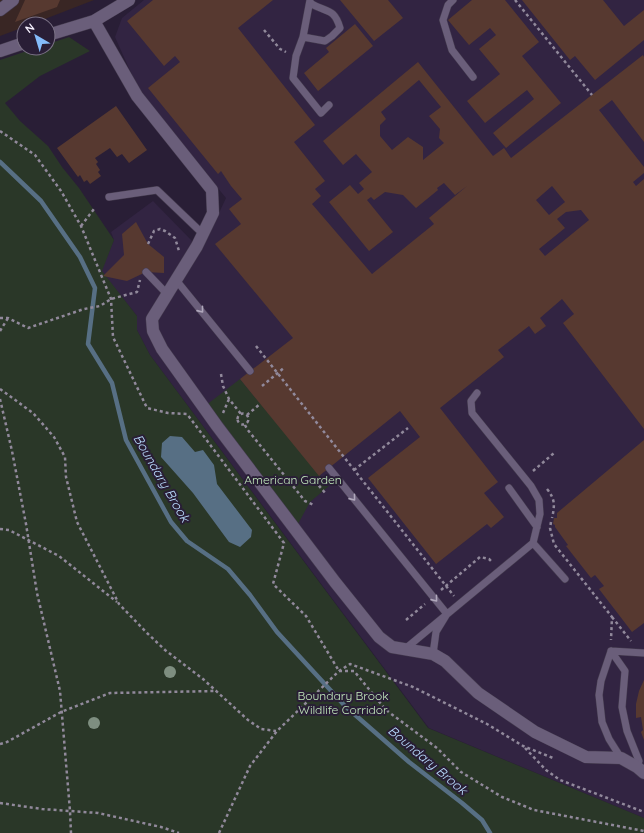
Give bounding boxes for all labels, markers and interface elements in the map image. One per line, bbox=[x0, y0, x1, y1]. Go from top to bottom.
north arrow bbox=[16, 16, 56, 56]
text: N bbox=[22, 20, 37, 36]
one-way arrow bbox=[196, 305, 203, 312]
water label: Boundary Brook bbox=[130, 431, 194, 526]
park label: American Garden bbox=[244, 472, 342, 487]
one-way arrow bbox=[349, 493, 356, 501]
one-way arrow bbox=[431, 594, 438, 601]
park label: Boundary Brook Wildlife Corridor bbox=[297, 688, 389, 717]
water label: Boundary Brook bbox=[385, 722, 472, 799]

